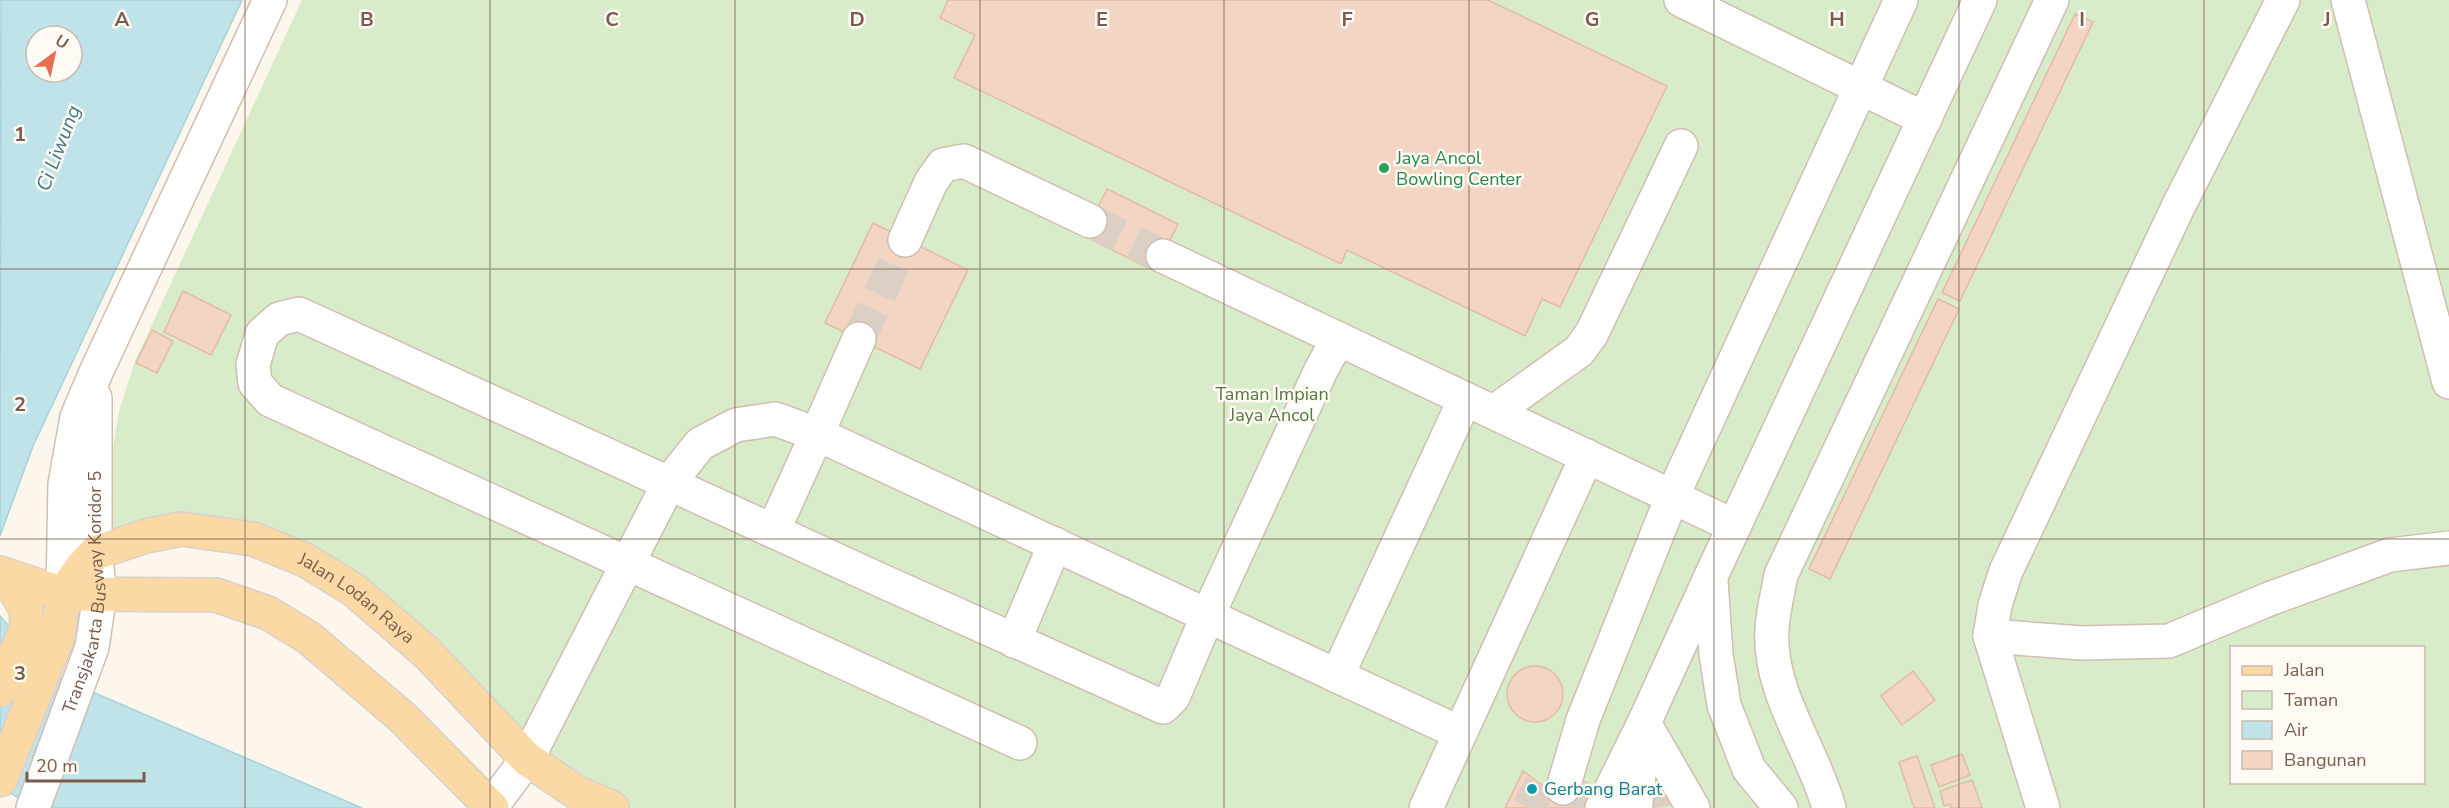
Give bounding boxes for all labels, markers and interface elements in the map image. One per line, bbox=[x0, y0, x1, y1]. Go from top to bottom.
text: A bbox=[115, 6, 130, 33]
text: B bbox=[360, 6, 374, 33]
text: C bbox=[605, 6, 619, 33]
text: D bbox=[849, 6, 865, 33]
text: E bbox=[1096, 6, 1108, 33]
text: F bbox=[1341, 6, 1353, 33]
text: G bbox=[1585, 6, 1599, 33]
text: H bbox=[1829, 6, 1845, 33]
text: I bbox=[2079, 6, 2085, 33]
text: J bbox=[2322, 6, 2331, 33]
north arrow bbox=[24, 24, 84, 84]
text: U bbox=[51, 30, 73, 55]
water label: Ci Liwung bbox=[30, 101, 87, 195]
text: 1 bbox=[14, 121, 26, 148]
place label: Jaya Ancol Bowling Center bbox=[1395, 146, 1522, 191]
marker: Jaya Ancol Bowling Center bbox=[1377, 161, 1391, 175]
park label: Taman Impian Jaya Ancol bbox=[1215, 382, 1329, 427]
text: 2 bbox=[14, 391, 26, 418]
street label: Transjakarta Busway Koridor 5 bbox=[57, 471, 112, 717]
street label: Jalan Lodan Raya bbox=[294, 546, 420, 649]
legend bbox=[2230, 646, 2425, 784]
text: Jalan bbox=[2283, 658, 2324, 682]
text: 3 bbox=[14, 660, 26, 687]
text: Taman bbox=[2284, 688, 2338, 712]
text: Air bbox=[2284, 718, 2308, 742]
scale bar bbox=[27, 745, 144, 783]
text: Bangunan bbox=[2284, 748, 2367, 772]
text: 20 m bbox=[36, 754, 78, 778]
place label: Gerbang Barat bbox=[1544, 777, 1663, 801]
marker: Gerbang Barat bbox=[1525, 782, 1539, 796]

